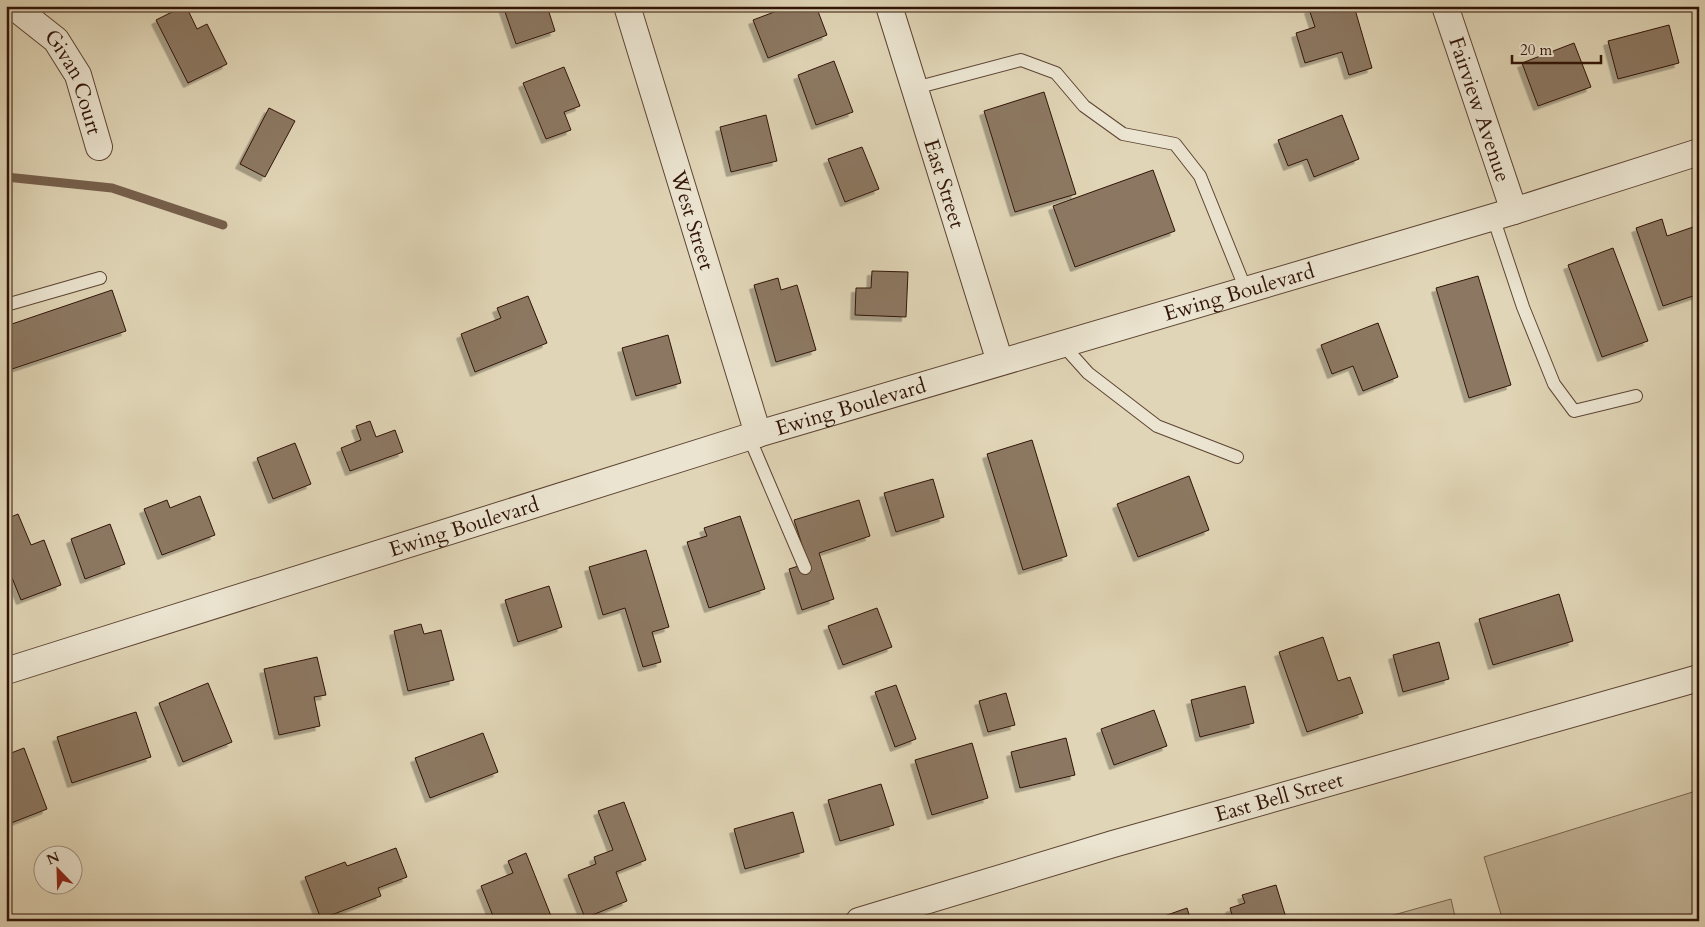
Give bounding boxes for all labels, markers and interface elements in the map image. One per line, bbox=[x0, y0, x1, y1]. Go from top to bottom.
street label: Givan Court bbox=[39, 22, 109, 138]
scale bar bbox=[1512, 32, 1601, 64]
street label: Fairview Avenue bbox=[1442, 33, 1518, 186]
text: 20 m bbox=[1520, 40, 1552, 60]
street label: East Street bbox=[917, 135, 972, 232]
street label: West Street bbox=[663, 166, 722, 274]
street label: Ewing Boulevard bbox=[1160, 256, 1318, 328]
street label: Ewing Boulevard bbox=[772, 371, 929, 443]
street label: Ewing Boulevard bbox=[385, 489, 542, 564]
street label: East Bell Street bbox=[1212, 765, 1347, 829]
north arrow bbox=[32, 844, 82, 894]
text: N bbox=[44, 847, 62, 870]

